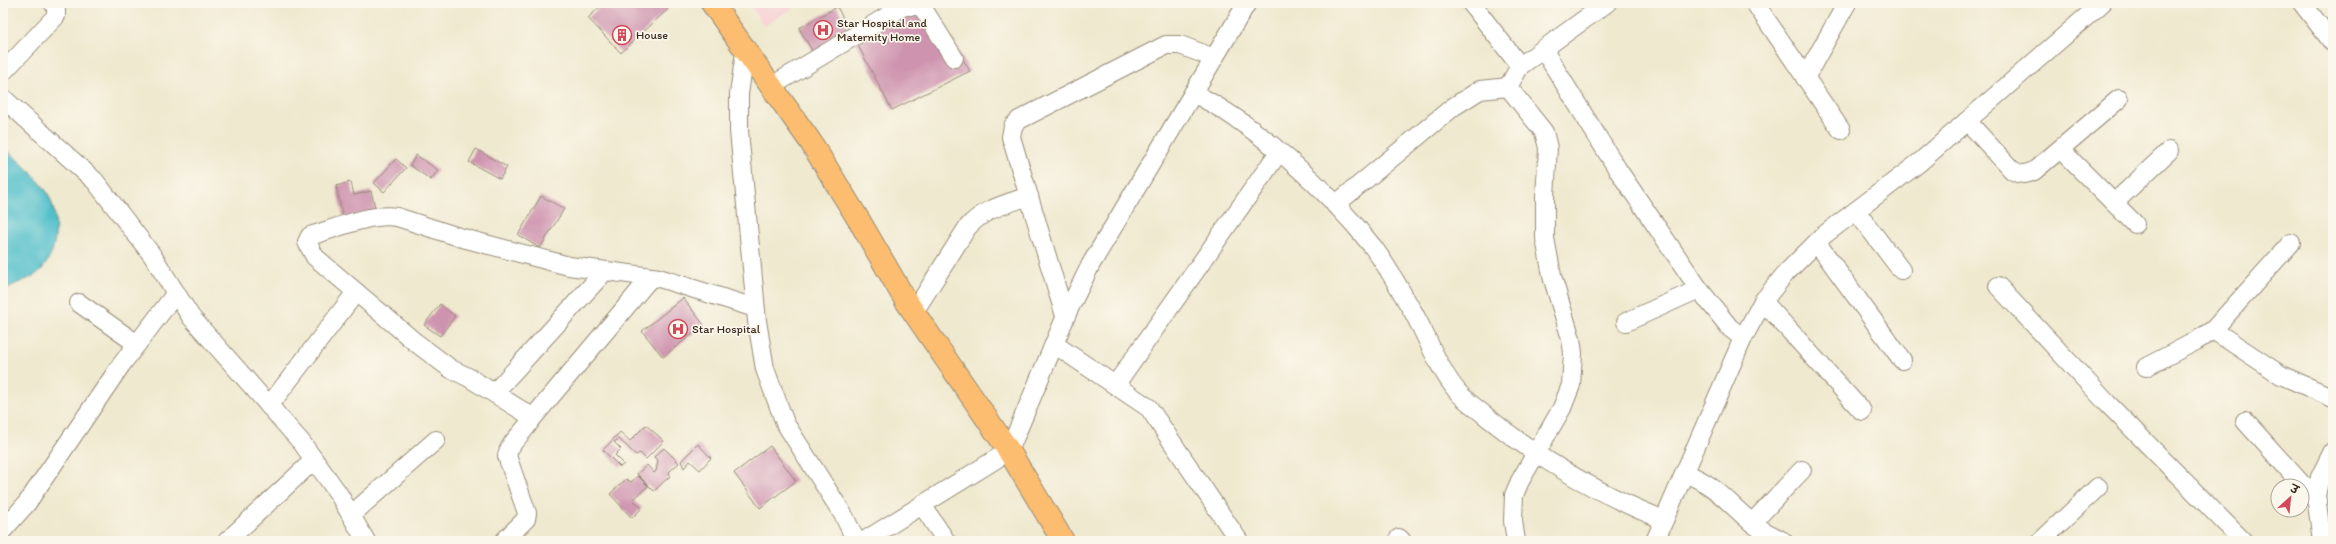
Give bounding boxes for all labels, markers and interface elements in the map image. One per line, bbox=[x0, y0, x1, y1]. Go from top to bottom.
place label: Star Hospital and Maternity Home bbox=[837, 16, 927, 44]
hospital icon: Star Hospital and Maternity Home bbox=[812, 19, 834, 41]
building icon: House bbox=[611, 24, 633, 46]
place label: House bbox=[636, 28, 668, 42]
hospital icon: Star Hospital bbox=[667, 318, 689, 340]
place label: Star Hospital bbox=[692, 322, 761, 336]
north arrow bbox=[2270, 478, 2310, 518]
text: उ bbox=[2287, 482, 2302, 498]

